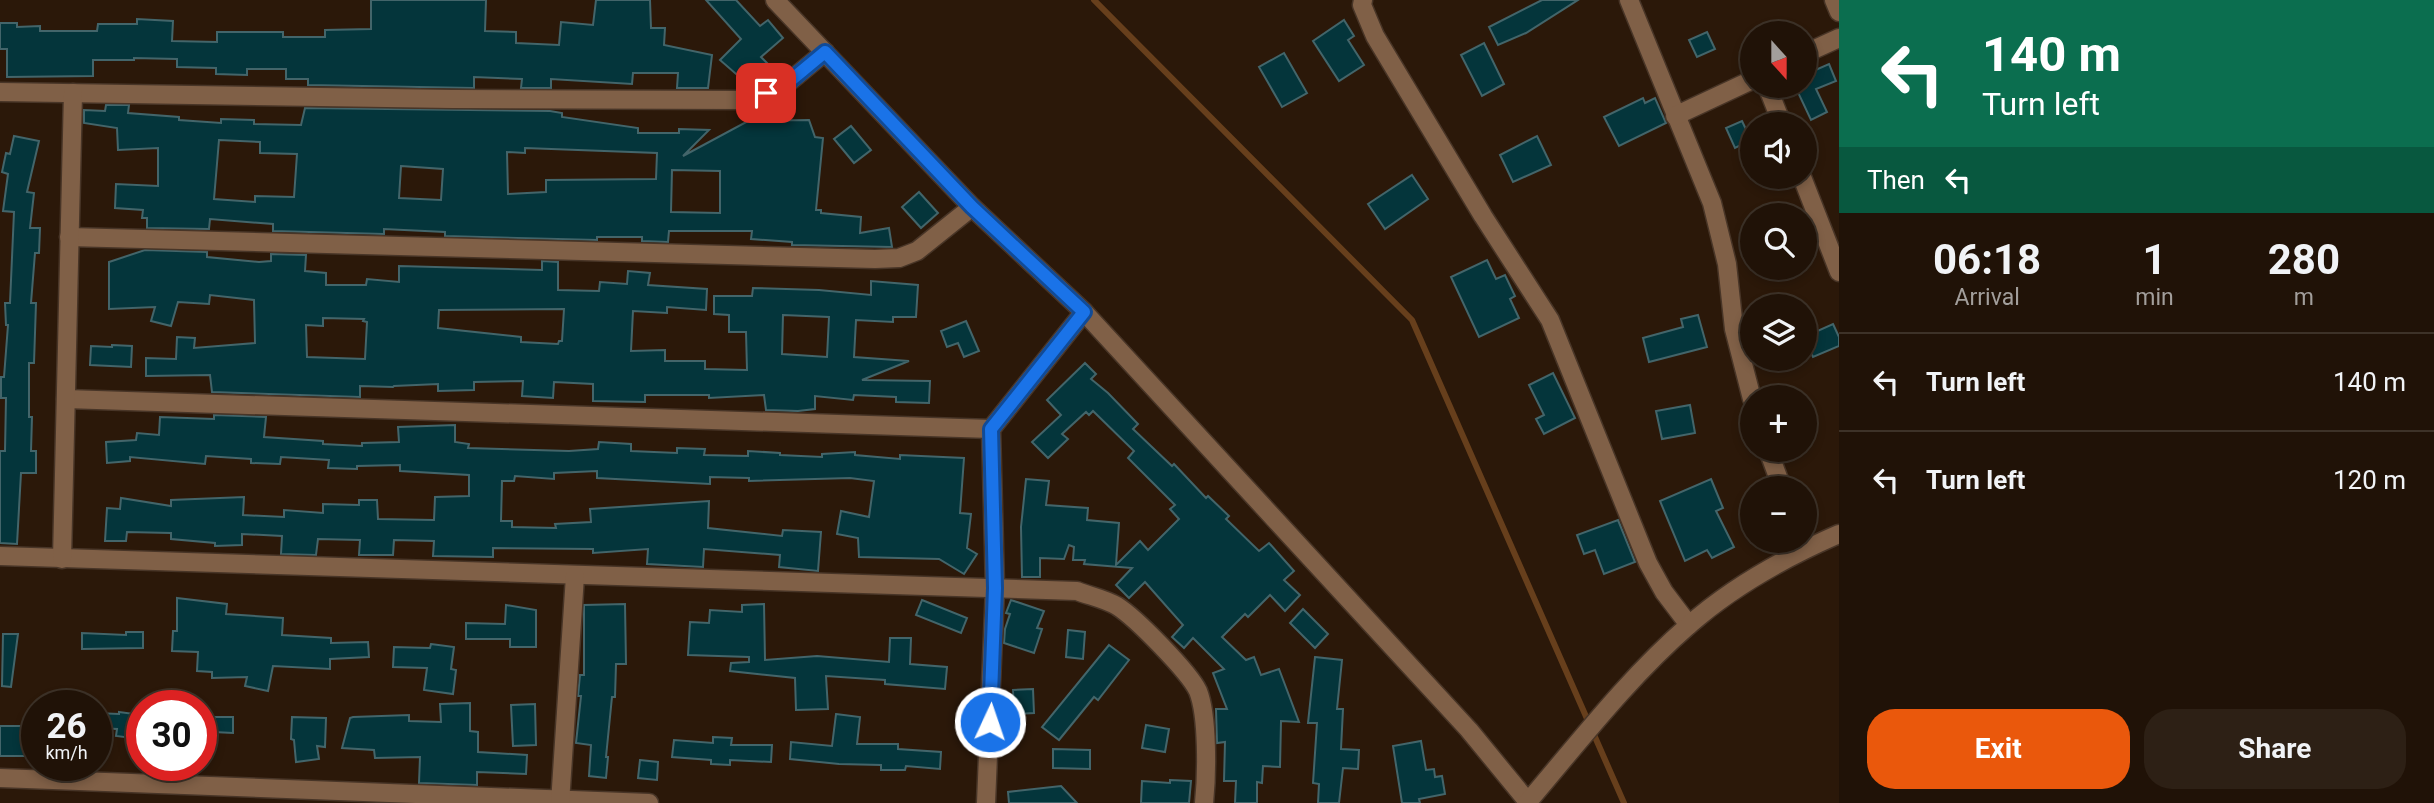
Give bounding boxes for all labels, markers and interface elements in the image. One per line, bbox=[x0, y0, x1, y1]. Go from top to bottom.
north arrow bbox=[1740, 21, 1816, 98]
map controls bbox=[1740, 21, 1817, 553]
text: 140 m bbox=[1982, 26, 2121, 83]
icon: left bbox=[1867, 28, 1958, 119]
pin bbox=[736, 63, 796, 123]
icon: arrive bbox=[747, 74, 785, 112]
text: Turn left bbox=[1982, 85, 2100, 123]
button: sound bbox=[1740, 112, 1817, 189]
icon: left bbox=[1939, 161, 1977, 199]
text: Then bbox=[1867, 165, 1925, 195]
button: search bbox=[1740, 203, 1817, 280]
text: 06:18 bbox=[1933, 235, 2041, 284]
text: 1 bbox=[2142, 235, 2167, 284]
text: 280 bbox=[2268, 235, 2340, 284]
text: Arrival bbox=[1954, 284, 2020, 311]
text: min bbox=[2135, 284, 2174, 311]
text: m bbox=[2294, 284, 2314, 311]
button: layers bbox=[1740, 294, 1817, 371]
icon: left bbox=[1867, 363, 1905, 401]
text: Turn left bbox=[1926, 367, 2025, 397]
text: 140 m bbox=[2333, 367, 2406, 397]
button: + bbox=[1740, 385, 1817, 462]
icon: left bbox=[1867, 461, 1905, 499]
text: Turn left bbox=[1926, 465, 2025, 495]
text: 120 m bbox=[2333, 465, 2406, 495]
button: − bbox=[1740, 476, 1817, 553]
position arrow bbox=[953, 685, 1027, 759]
speed limit sign: 30 bbox=[126, 690, 217, 781]
text: 26 bbox=[46, 706, 87, 747]
button: Exit bbox=[1867, 709, 2130, 789]
button: Share bbox=[2144, 709, 2406, 789]
text: km/h bbox=[45, 742, 88, 763]

